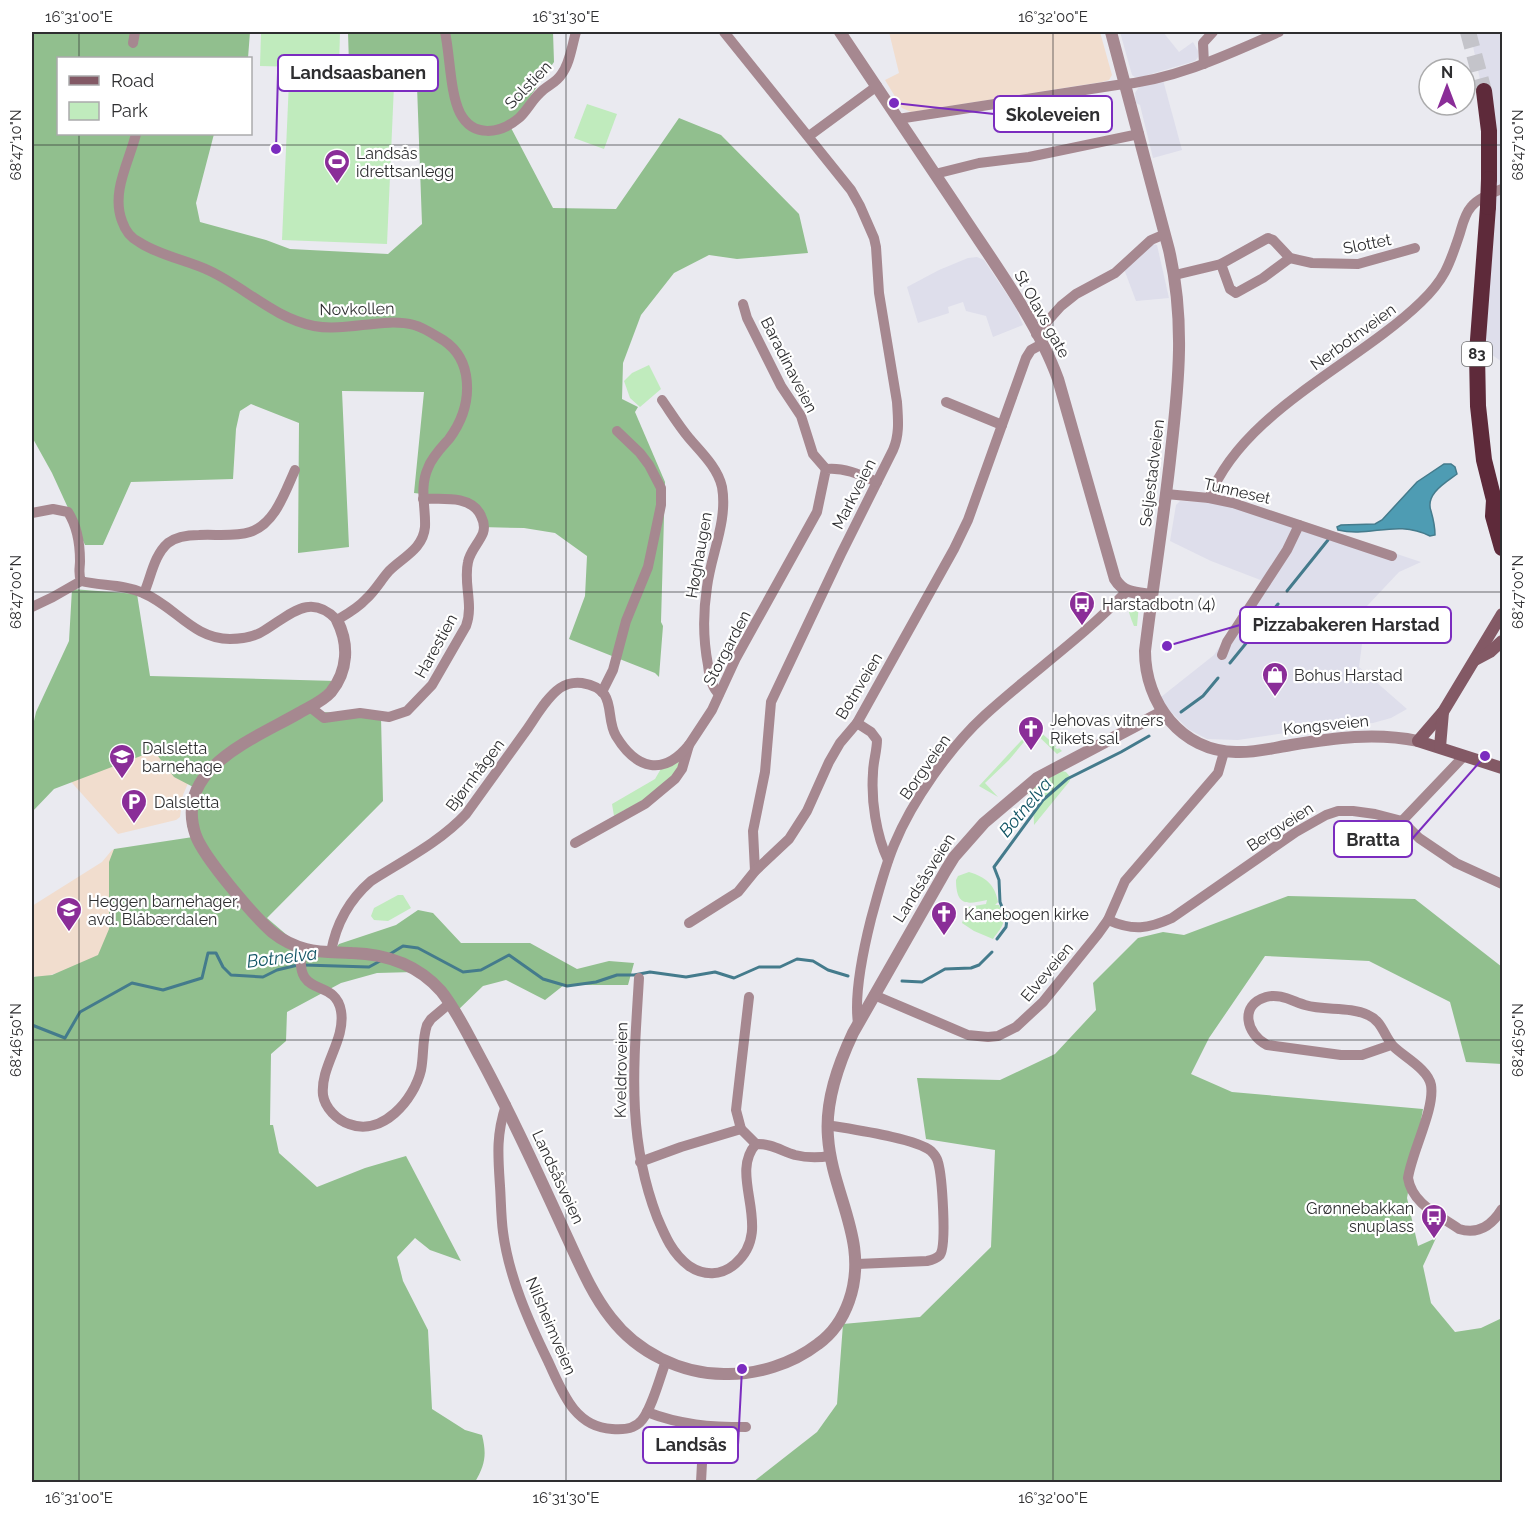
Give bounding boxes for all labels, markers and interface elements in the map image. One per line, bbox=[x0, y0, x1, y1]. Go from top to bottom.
text: 16°31'00"E bbox=[45, 8, 113, 26]
text: 16°31'30"E bbox=[533, 8, 599, 26]
text: 16°32'00"E bbox=[1018, 8, 1088, 26]
callout: Landsaasbanen bbox=[278, 55, 438, 91]
legend bbox=[57, 57, 252, 135]
street label: Solstien bbox=[501, 57, 555, 113]
north arrow bbox=[1417, 57, 1477, 117]
text: Landsaasbanen bbox=[290, 62, 426, 83]
text: N bbox=[1441, 63, 1453, 82]
text: Road bbox=[111, 70, 154, 91]
callout: Skoleveien bbox=[994, 96, 1112, 132]
text: Park bbox=[111, 100, 148, 121]
text: Skoleveien bbox=[1006, 104, 1100, 125]
text: 68°47'10"N bbox=[7, 109, 25, 181]
text: 68°47'10"N bbox=[1509, 109, 1527, 181]
place label: Landsås idrettsanlegg bbox=[356, 144, 454, 181]
sports icon: Landsås idrettsanlegg bbox=[322, 147, 352, 185]
street label: Slottet bbox=[1341, 230, 1393, 258]
street label: St Olavs gate bbox=[1010, 267, 1074, 361]
street label: Novkollen bbox=[319, 299, 395, 319]
street label: Nerbotnveien bbox=[1307, 300, 1399, 374]
street label: Baradinaveien bbox=[757, 314, 821, 416]
road number: 83 bbox=[1462, 342, 1492, 366]
street label: Seljestadveien bbox=[1136, 418, 1168, 528]
street label: Markveien bbox=[828, 456, 880, 532]
street label: Tunneset bbox=[1202, 474, 1273, 508]
street label: Høghaugen bbox=[682, 510, 716, 600]
text: 68°47'00"N bbox=[7, 555, 25, 629]
text: 68°47'00"N bbox=[1509, 555, 1527, 629]
bus stop icon: Harstadbotn (4) bbox=[1067, 589, 1097, 627]
place label: Harstadbotn (4) bbox=[1102, 595, 1215, 614]
street label: Storgarden bbox=[699, 607, 755, 689]
callout: Pizzabakeren Harstad bbox=[1240, 607, 1451, 643]
street label: Harestien bbox=[411, 611, 461, 681]
text: Pizzabakeren Harstad bbox=[1252, 614, 1440, 635]
street label: Botnveien bbox=[832, 649, 886, 723]
shop icon: Bohus Harstad bbox=[1260, 660, 1290, 698]
place label: Bohus Harstad bbox=[1294, 666, 1403, 685]
place label: Jehovas vitners Rikets sal bbox=[1050, 711, 1164, 748]
street label: Kongsveien bbox=[1282, 711, 1370, 739]
church icon: Jehovas vitners Rikets sal bbox=[1016, 714, 1046, 752]
street label: Borgveien bbox=[896, 731, 954, 803]
street label: Bjørnhågen bbox=[442, 735, 508, 815]
place label: Dalsletta barnehage bbox=[142, 739, 222, 776]
school or university icon: Dalsletta barnehage bbox=[107, 742, 137, 780]
water label: Botnelva bbox=[994, 773, 1056, 841]
parking icon: Dalsletta bbox=[119, 787, 149, 825]
place label: Dalsletta bbox=[154, 793, 219, 812]
street label: Bergveien bbox=[1243, 799, 1317, 855]
callout: Bratta bbox=[1334, 821, 1412, 857]
text: Bratta bbox=[1346, 829, 1400, 850]
street label: Landsåsveien bbox=[889, 830, 959, 926]
place label: Heggen barnehager, avd. Blåbærdalen bbox=[88, 892, 240, 929]
school or university icon: Heggen barnehager, avd. Blåbærdalen bbox=[54, 895, 84, 933]
church icon: Kanebogen kirke bbox=[929, 899, 959, 937]
place label: Kanebogen kirke bbox=[964, 905, 1089, 924]
street label: Elveveien bbox=[1017, 939, 1077, 1005]
water label: Botnelva bbox=[246, 942, 319, 972]
text: 68°46'50"N bbox=[7, 1003, 25, 1077]
text: 68°46'50"N bbox=[1509, 1003, 1527, 1077]
street label: Kveldroveien bbox=[611, 1022, 631, 1118]
street label: Landsåsveien bbox=[528, 1127, 588, 1227]
place label: Grønnebakkan snuplass bbox=[1306, 1199, 1414, 1236]
bus stop icon: Grønnebakkan snuplass bbox=[1419, 1202, 1449, 1240]
street label: Nilsheimveien bbox=[522, 1274, 580, 1378]
callout: Landsås bbox=[643, 1427, 738, 1463]
text: Landsås bbox=[655, 1434, 727, 1455]
text: 16°31'00"E bbox=[45, 1489, 113, 1507]
text: 16°31'30"E bbox=[533, 1489, 599, 1507]
text: 16°32'00"E bbox=[1018, 1489, 1088, 1507]

